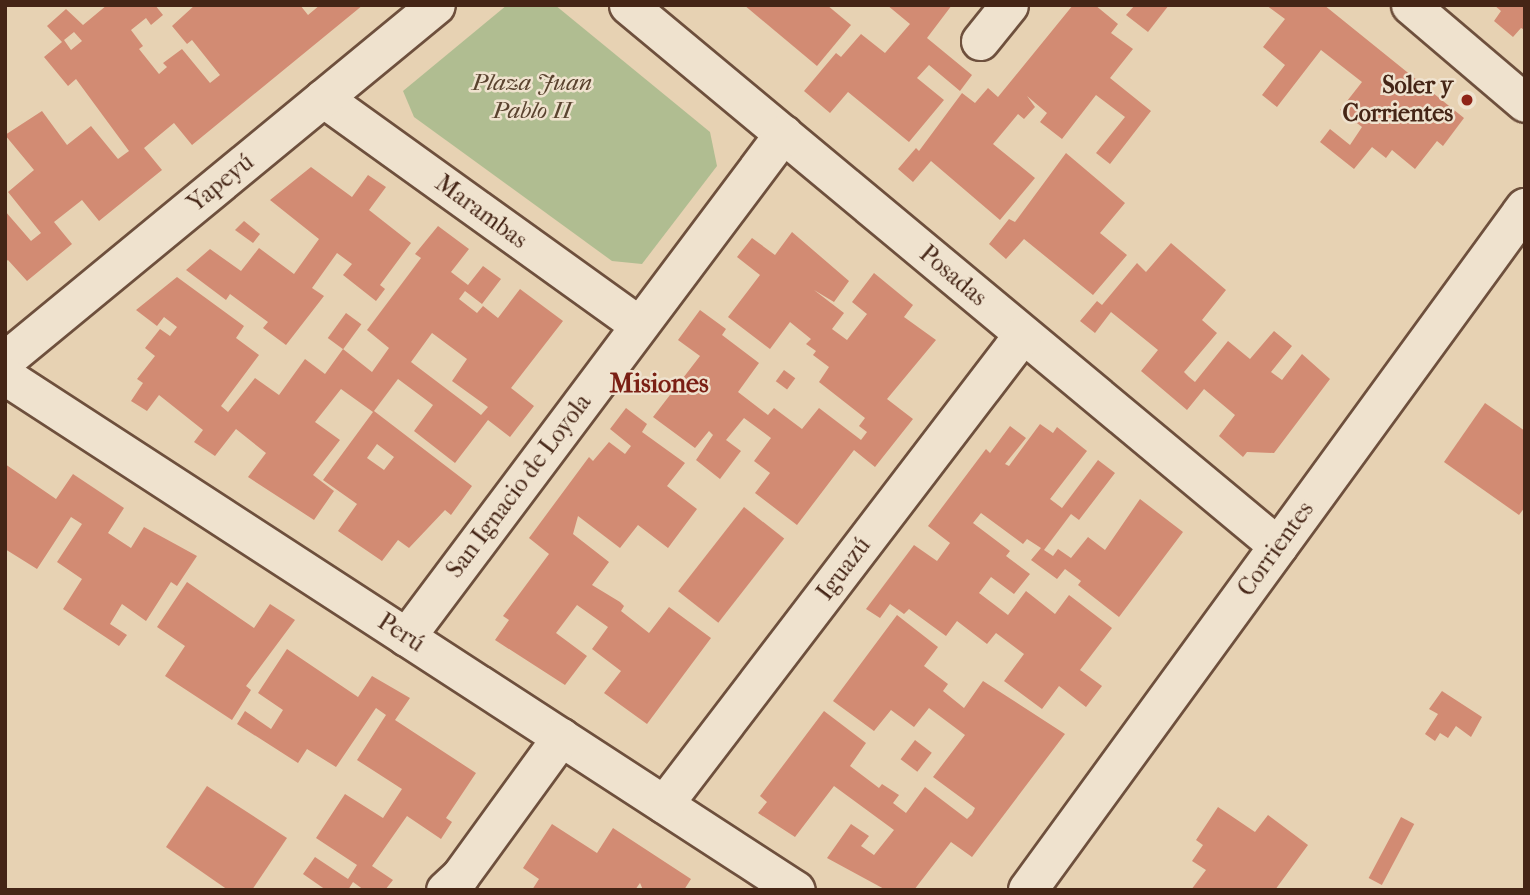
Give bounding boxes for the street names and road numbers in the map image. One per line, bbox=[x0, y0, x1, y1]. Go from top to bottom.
street label: Yapeyú bbox=[182, 148, 260, 218]
street label: Marambas bbox=[429, 169, 533, 255]
street label: Posadas bbox=[913, 240, 993, 312]
street label: San Ignacio de Loyola bbox=[440, 388, 598, 584]
street label: Corrientes bbox=[1232, 496, 1320, 602]
street label: Iguazú bbox=[811, 532, 877, 606]
street label: Perú bbox=[372, 607, 430, 659]

